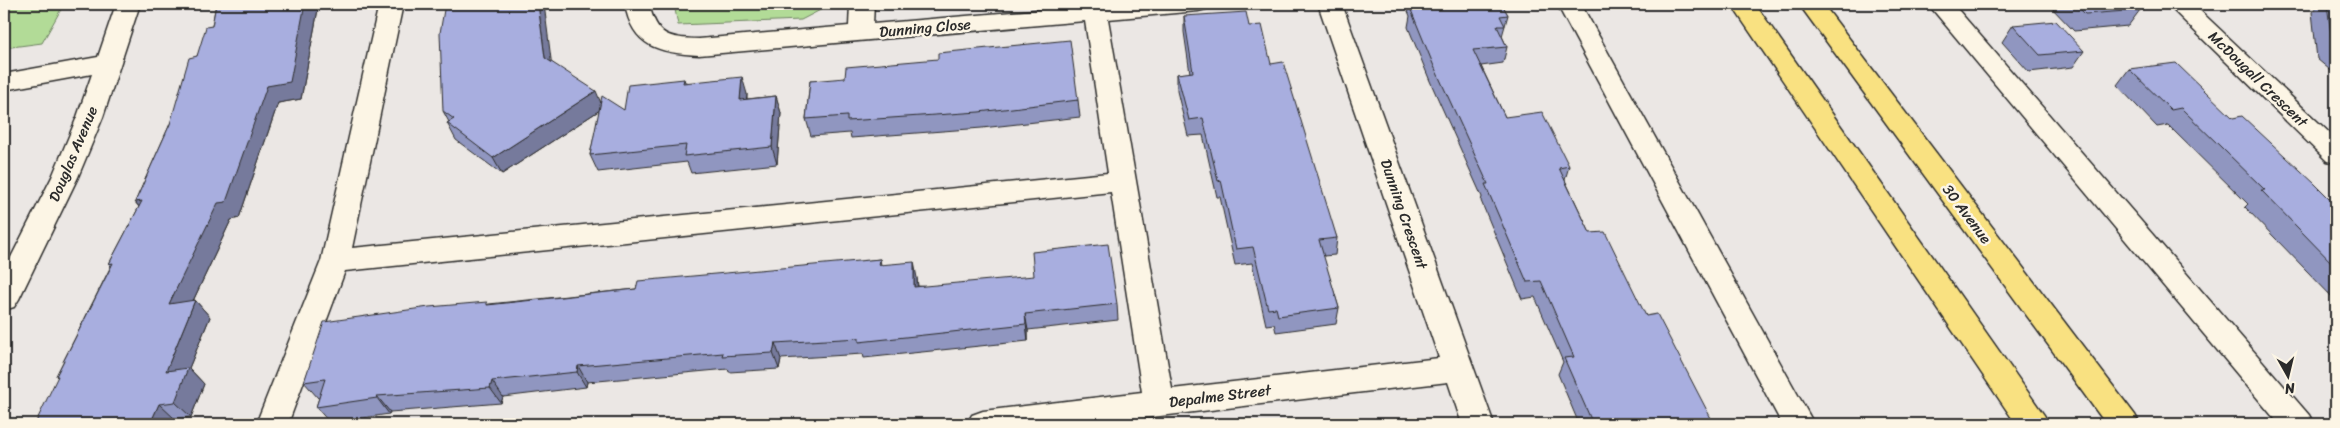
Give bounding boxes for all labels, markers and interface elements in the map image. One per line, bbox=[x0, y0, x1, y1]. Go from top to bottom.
street label: Dunning Close bbox=[878, 11, 972, 45]
street label: McDougall Crescent bbox=[2202, 24, 2315, 134]
street label: Douglas Avenue bbox=[41, 102, 105, 206]
street label: Dunning Crescent bbox=[1373, 155, 1435, 274]
street label: 30 Avenue bbox=[1936, 178, 1998, 250]
north arrow bbox=[2262, 350, 2312, 400]
text: N bbox=[2283, 375, 2297, 401]
street label: Depalme Street bbox=[1167, 377, 1273, 415]

